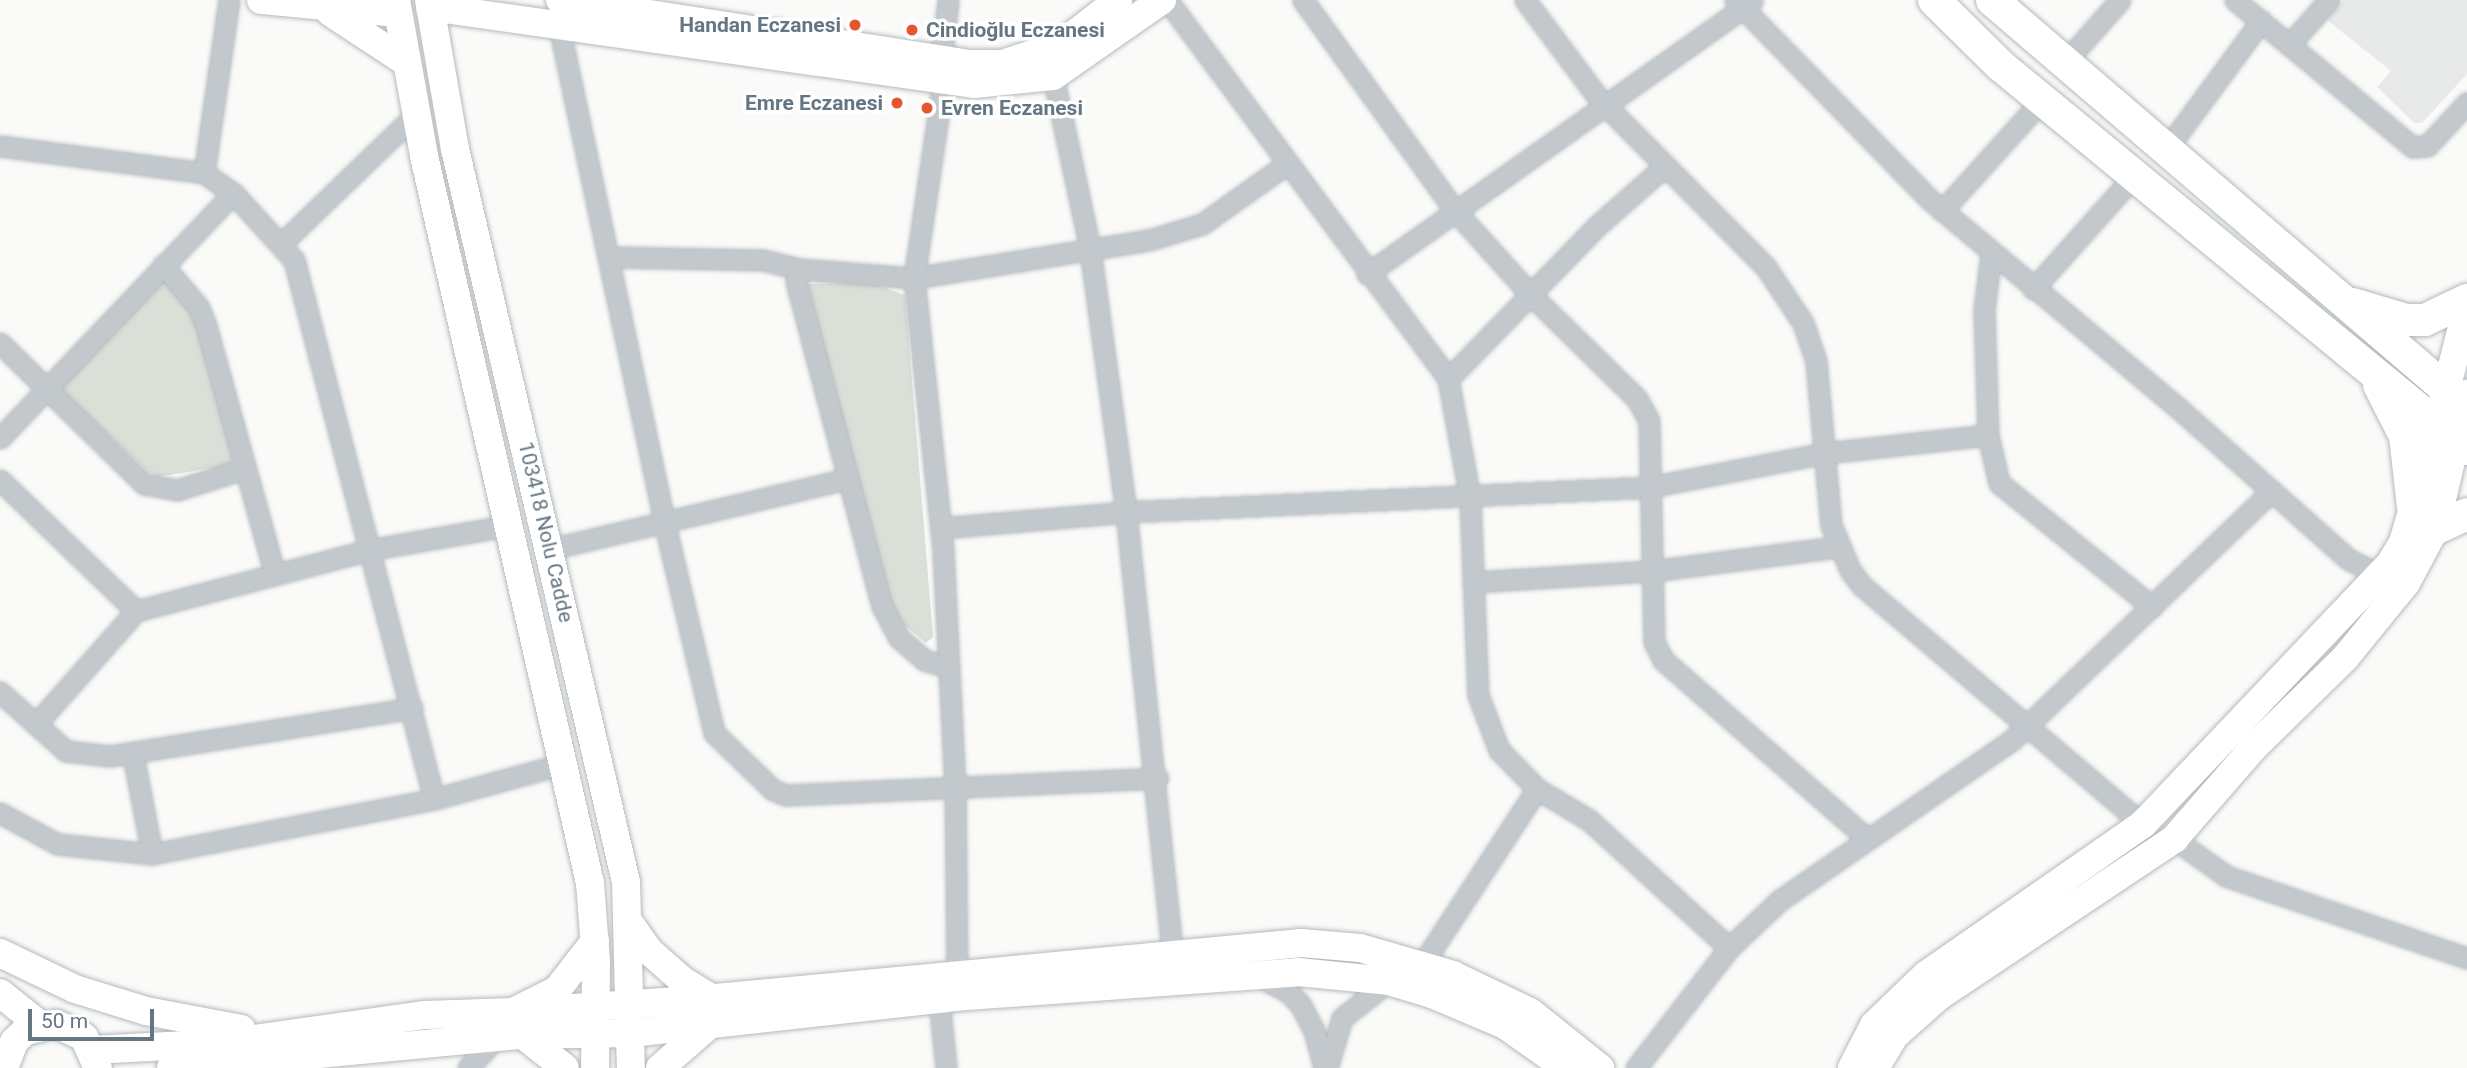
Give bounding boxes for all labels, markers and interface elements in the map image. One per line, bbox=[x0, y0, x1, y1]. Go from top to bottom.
place label: Handan Eczanesi bbox=[679, 12, 841, 38]
marker: Handan Eczanesi bbox=[847, 17, 863, 33]
place label: Cindioğlu Eczanesi bbox=[926, 17, 1105, 43]
marker: Cindioğlu Eczanesi bbox=[904, 22, 920, 38]
place label: Emre Eczanesi bbox=[745, 90, 883, 116]
marker: Emre Eczanesi bbox=[889, 95, 905, 111]
place label: Evren Eczanesi bbox=[941, 95, 1083, 121]
marker: Evren Eczanesi bbox=[919, 100, 935, 116]
street label: 103418 Nolu Cadde bbox=[513, 439, 579, 625]
scale bar bbox=[32, 995, 158, 1038]
text: 50 m bbox=[41, 1009, 88, 1033]

